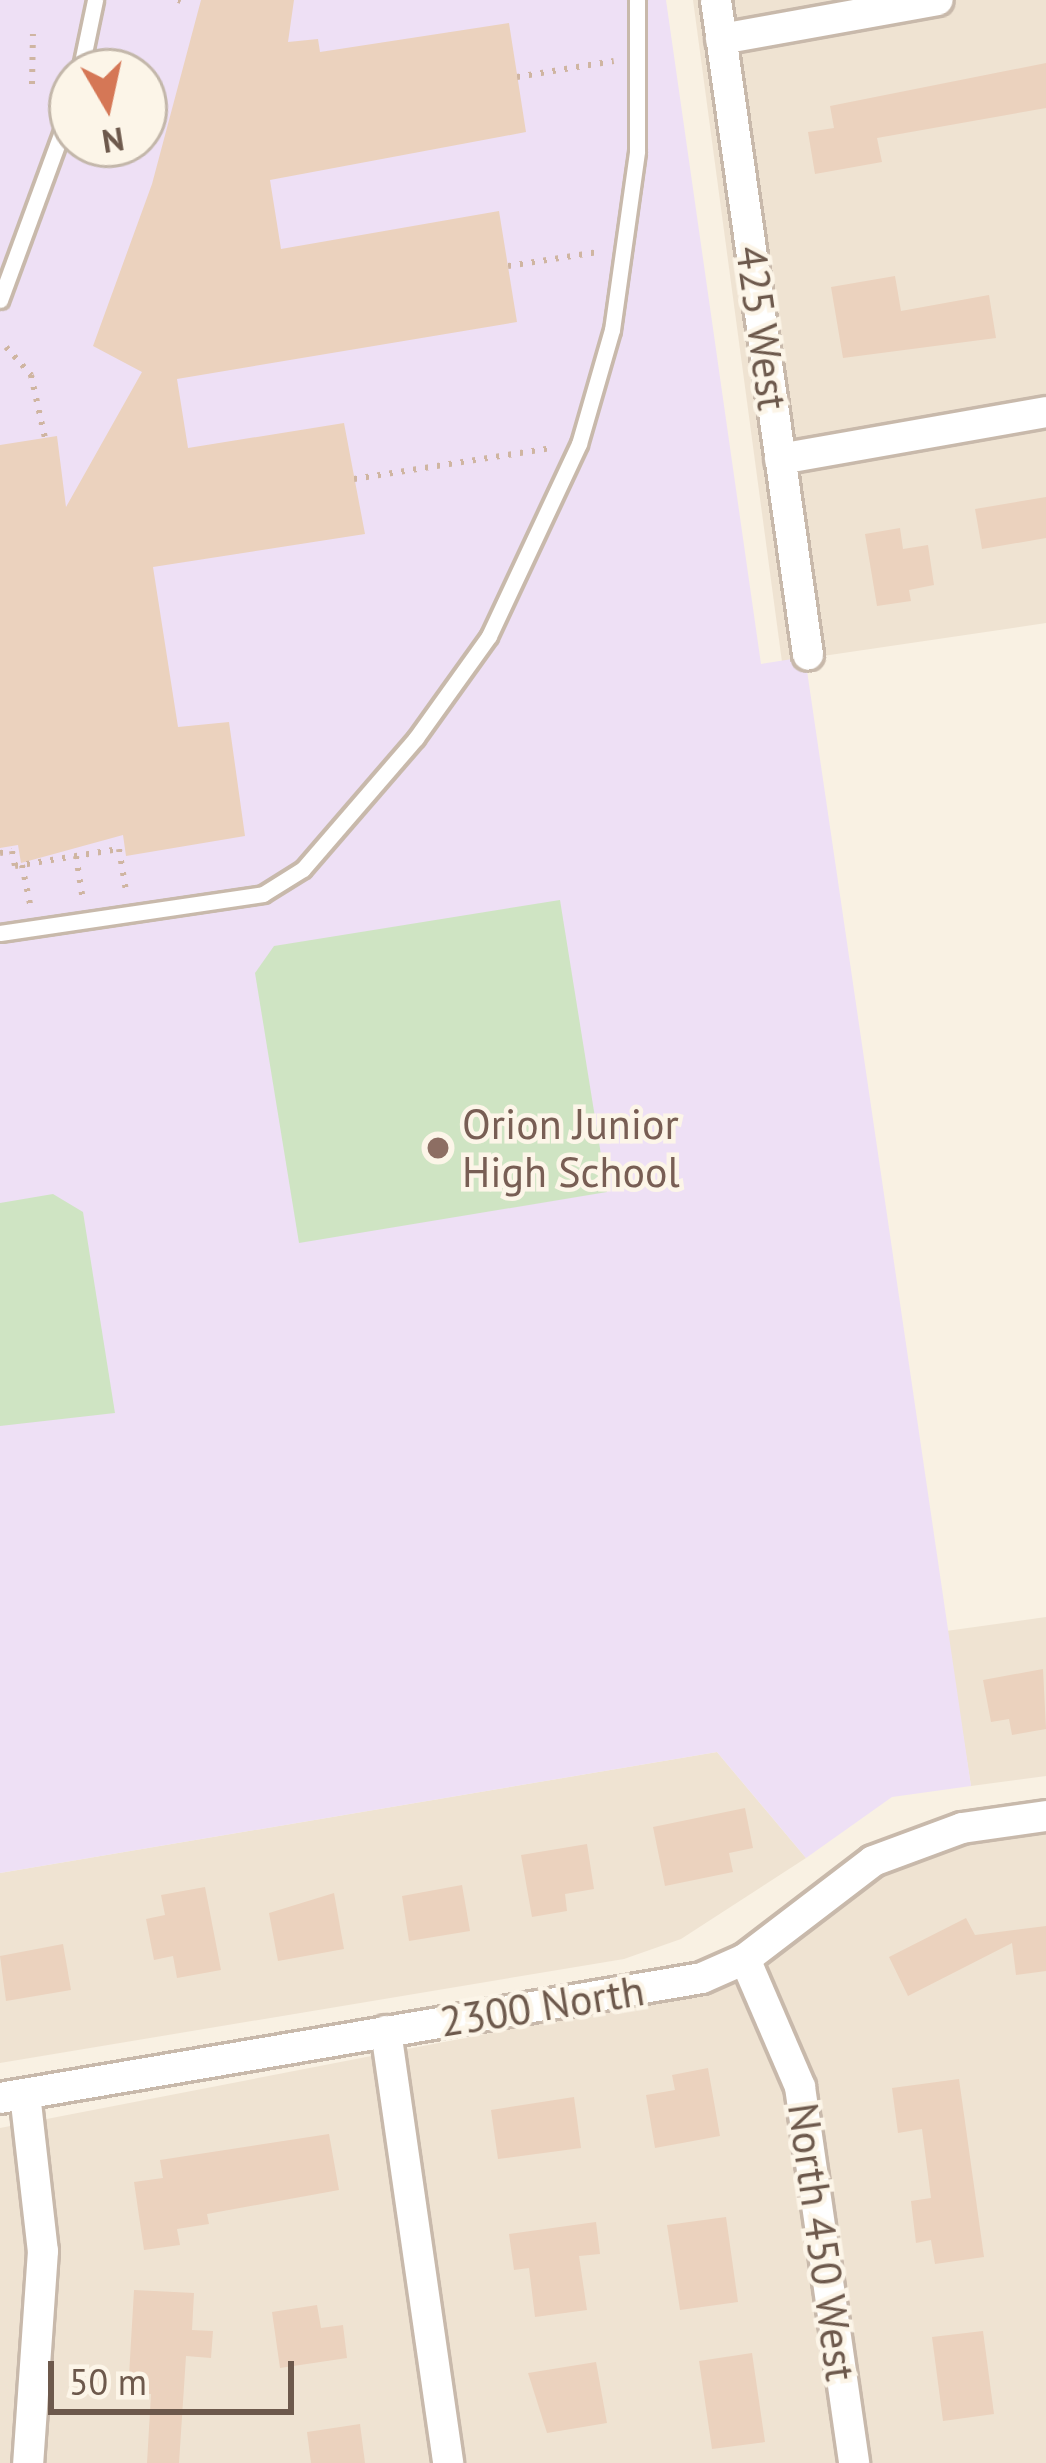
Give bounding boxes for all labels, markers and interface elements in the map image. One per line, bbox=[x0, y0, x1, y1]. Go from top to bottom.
north arrow bbox=[48, 48, 168, 168]
text: N bbox=[99, 118, 127, 164]
street label: 425 West bbox=[725, 242, 799, 414]
place label: Orion Junior High School bbox=[462, 1099, 680, 1198]
marker: Orion Junior High School bbox=[425, 1135, 451, 1161]
street label: 2300 North bbox=[436, 1965, 648, 2047]
street label: North 450 West bbox=[777, 2099, 867, 2385]
scale bar bbox=[54, 2337, 300, 2411]
text: 50 m bbox=[69, 2358, 147, 2405]

